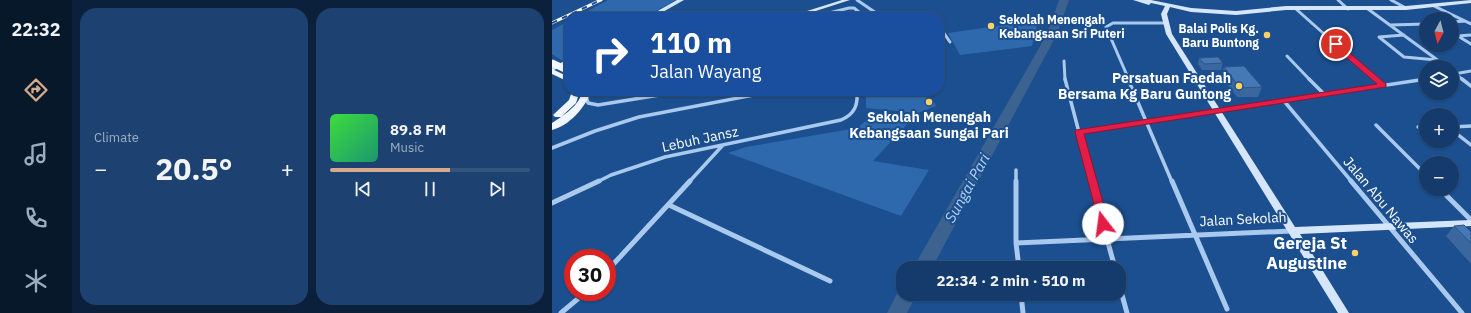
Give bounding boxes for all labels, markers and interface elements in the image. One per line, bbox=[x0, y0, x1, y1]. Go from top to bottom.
place label: Sekolah Menengah Kebangsaan Sri Puteri bbox=[999, 12, 1125, 41]
north arrow bbox=[1419, 12, 1459, 52]
map controls bbox=[1419, 12, 1459, 196]
text: 22:32 bbox=[11, 18, 61, 41]
marker: Sekolah Menengah Kebangsaan Sri Puteri bbox=[986, 21, 996, 31]
place label: Balai Polis Kg. Baru Buntong bbox=[1178, 21, 1259, 50]
text: 110 m bbox=[650, 24, 732, 61]
pin bbox=[1319, 27, 1353, 61]
icon: right bbox=[584, 28, 636, 80]
marker: Balai Polis Kg. Baru Buntong bbox=[1262, 30, 1272, 40]
icon: arrive bbox=[1325, 33, 1347, 55]
text: Jalan Wayang bbox=[650, 60, 761, 83]
button: layers bbox=[1419, 60, 1459, 100]
place label: Persatuan Faedah Bersama Kg Baru Guntong bbox=[1058, 69, 1231, 103]
icon: directions bbox=[22, 76, 50, 104]
marker: Persatuan Faedah Bersama Kg Baru Guntong bbox=[1234, 81, 1244, 91]
marker: Sekolah Menengah Kebangsaan Sungai Pari bbox=[924, 97, 934, 107]
place label: Sekolah Menengah Kebangsaan Sungai Pari bbox=[849, 108, 1009, 142]
button: + bbox=[1419, 108, 1459, 148]
text: 89.8 FM bbox=[390, 120, 446, 139]
street label: Lebuh Jansz bbox=[660, 122, 740, 156]
text: Climate bbox=[94, 129, 139, 146]
text: Music bbox=[390, 139, 424, 156]
icon: music bbox=[22, 140, 50, 168]
text: 20.5° bbox=[155, 149, 233, 188]
water label: Sungai Pari bbox=[940, 150, 994, 226]
street label: Jalan Abu Nawas bbox=[1339, 153, 1423, 247]
text: − bbox=[94, 154, 107, 183]
text: + bbox=[281, 154, 294, 183]
button: − bbox=[1419, 156, 1459, 196]
icon: previous bbox=[352, 178, 374, 200]
icon: pause bbox=[419, 178, 441, 200]
icon: next bbox=[486, 178, 508, 200]
position arrow bbox=[1082, 203, 1124, 245]
icon: phone bbox=[22, 204, 50, 232]
street label: Jalan Sekolah bbox=[1199, 208, 1287, 230]
place label: Gereja St Augustine bbox=[1266, 232, 1347, 274]
marker: Gereja St Augustine bbox=[1350, 248, 1360, 258]
speed limit sign: 30 bbox=[564, 249, 616, 301]
icon: climate bbox=[22, 267, 50, 295]
text: 22:34 · 2 min · 510 m bbox=[937, 271, 1085, 290]

